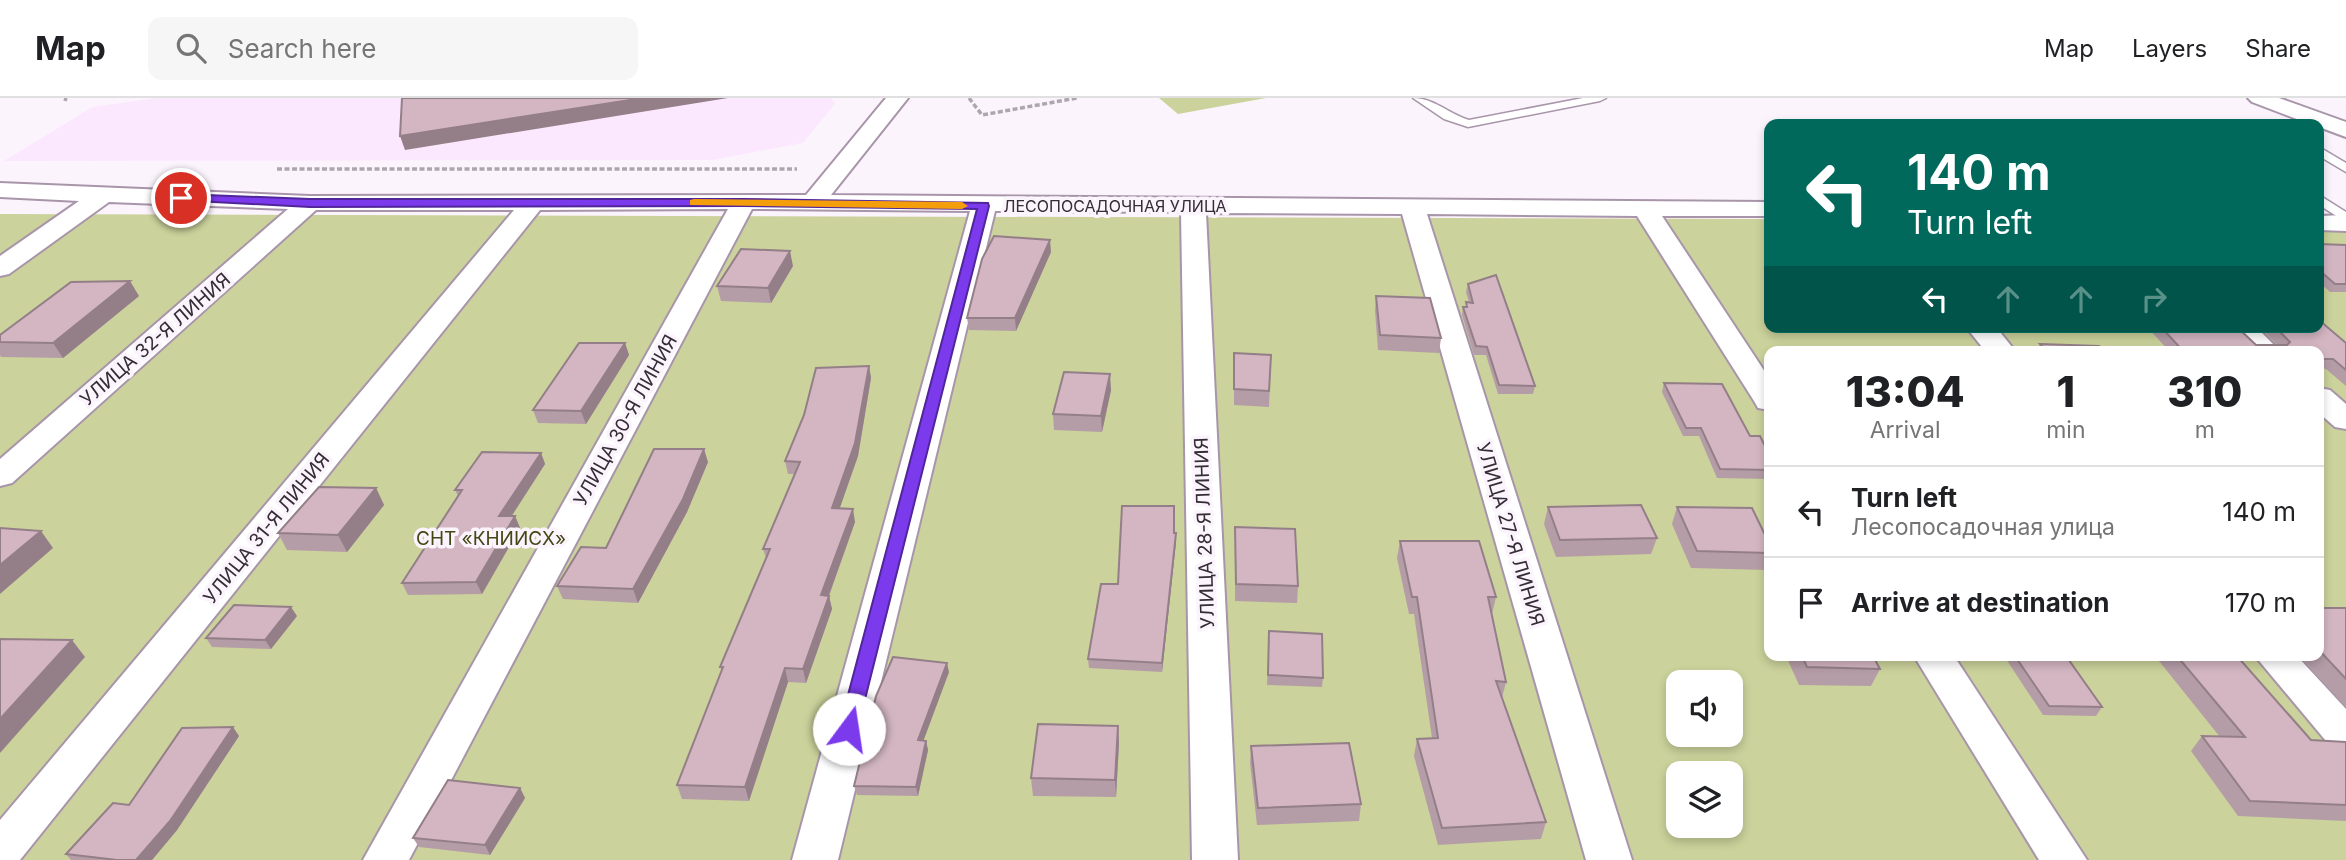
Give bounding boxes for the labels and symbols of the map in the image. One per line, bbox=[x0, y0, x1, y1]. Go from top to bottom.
pin bbox=[151, 168, 211, 228]
street label: ЛЕСОПОСАДОЧНАЯ УЛИЦА bbox=[1004, 196, 1226, 216]
street label: УЛИЦА 32-Я ЛИНИЯ bbox=[76, 268, 235, 411]
street label: УЛИЦА 30-Я ЛИНИЯ bbox=[569, 331, 682, 510]
street label: УЛИЦА 28-Я ЛИНИЯ bbox=[1190, 437, 1219, 629]
street label: УЛИЦА 27-Я ЛИНИЯ bbox=[1472, 440, 1549, 629]
street label: УЛИЦА 31-Я ЛИНИЯ bbox=[198, 448, 334, 608]
park label: СНТ «КНИИСХ» bbox=[416, 527, 566, 550]
position arrow bbox=[812, 692, 886, 766]

